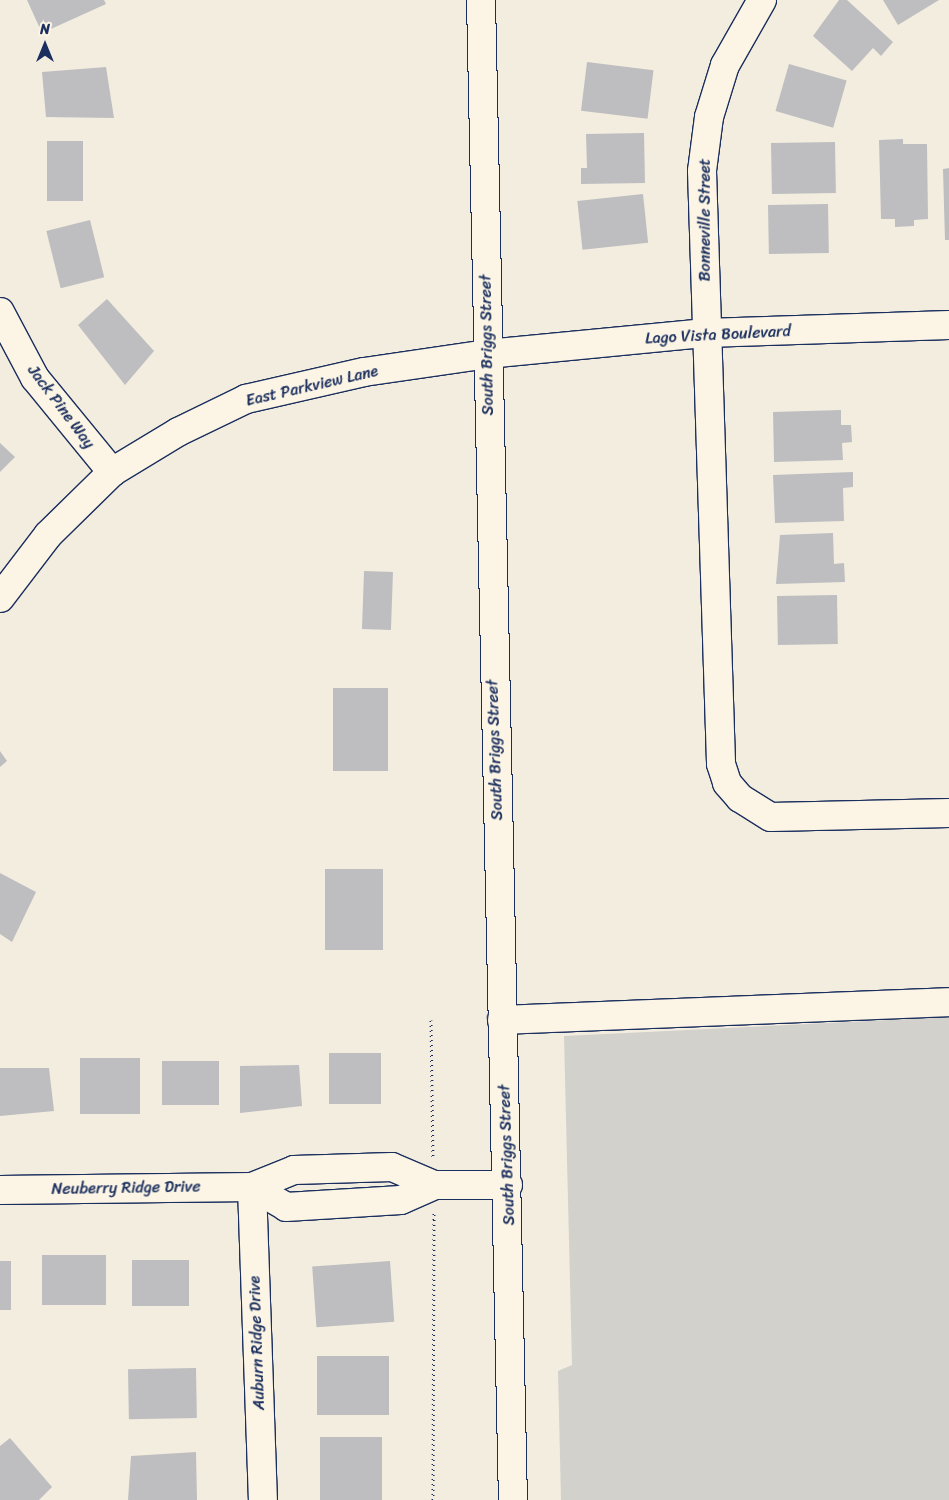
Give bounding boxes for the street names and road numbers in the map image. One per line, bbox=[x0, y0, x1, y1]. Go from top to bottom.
street label: Bonneville Street bbox=[695, 158, 715, 282]
street label: South Briggs Street bbox=[476, 274, 498, 416]
street label: Lago Vista Boulevard bbox=[645, 322, 791, 348]
street label: Jack Pine Way bbox=[23, 361, 99, 453]
street label: East Parkview Lane bbox=[244, 361, 380, 411]
street label: South Briggs Street bbox=[483, 679, 507, 821]
street label: South Briggs Street bbox=[495, 1084, 519, 1226]
street label: Neuberry Ridge Drive bbox=[51, 1177, 201, 1199]
street label: Auburn Ridge Drive bbox=[245, 1275, 269, 1411]

